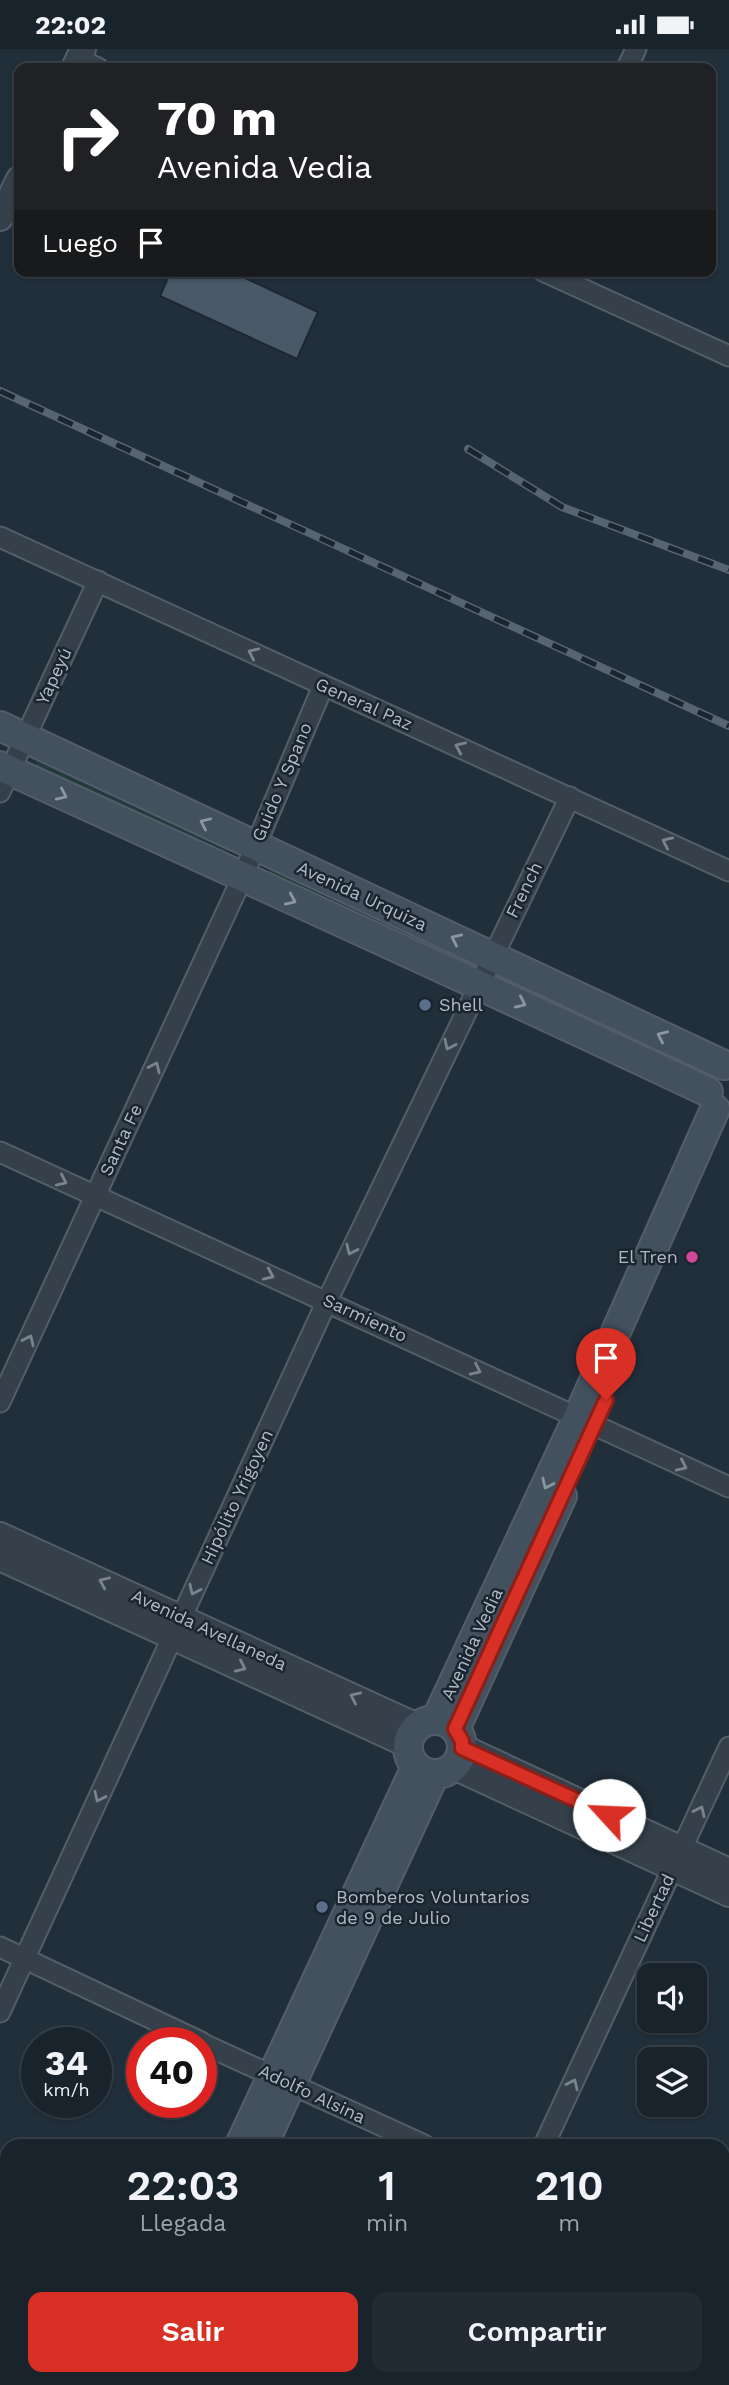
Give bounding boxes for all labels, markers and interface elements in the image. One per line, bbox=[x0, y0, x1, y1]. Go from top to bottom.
text: 22:02 bbox=[35, 10, 106, 40]
text: 70 m bbox=[157, 89, 277, 147]
icon: right bbox=[42, 91, 133, 182]
text: Avenida Vedia bbox=[157, 148, 372, 186]
icon: arrive bbox=[132, 224, 170, 262]
text: Luego bbox=[42, 228, 118, 258]
street label: Yapeyú bbox=[31, 644, 76, 708]
one-way arrow bbox=[248, 648, 260, 662]
street label: General Paz bbox=[312, 673, 416, 734]
street label: Guido Y Spano bbox=[247, 719, 316, 844]
one-way arrow bbox=[455, 741, 467, 755]
one-way arrow bbox=[55, 787, 67, 801]
one-way arrow bbox=[200, 817, 212, 831]
one-way arrow bbox=[662, 836, 674, 850]
street label: Avenida Urquiza bbox=[294, 856, 430, 935]
street label: French bbox=[501, 858, 546, 921]
one-way arrow bbox=[284, 892, 296, 906]
one-way arrow bbox=[450, 934, 463, 948]
place label: Shell bbox=[439, 994, 484, 1015]
one-way arrow bbox=[514, 995, 526, 1009]
marker: Shell bbox=[417, 997, 433, 1013]
one-way arrow bbox=[657, 1030, 669, 1044]
one-way arrow bbox=[443, 1038, 457, 1050]
one-way arrow bbox=[147, 1062, 161, 1074]
street label: Santa Fe bbox=[95, 1101, 146, 1179]
one-way arrow bbox=[55, 1173, 67, 1187]
one-way arrow bbox=[345, 1243, 359, 1255]
place label: El Tren bbox=[618, 1246, 678, 1267]
marker: El Tren bbox=[684, 1249, 700, 1265]
one-way arrow bbox=[262, 1267, 274, 1281]
street label: Sarmiento bbox=[320, 1289, 411, 1346]
pin bbox=[576, 1328, 636, 1400]
one-way arrow bbox=[20, 1335, 34, 1347]
icon: arrive bbox=[587, 1339, 625, 1377]
one-way arrow bbox=[468, 1362, 481, 1376]
street label: Hipólito Yrigoyen bbox=[196, 1426, 277, 1568]
one-way arrow bbox=[675, 1458, 687, 1472]
one-way arrow bbox=[541, 1477, 555, 1489]
one-way arrow bbox=[99, 1576, 111, 1590]
one-way arrow bbox=[188, 1583, 202, 1595]
street label: Avenida Avellaneda bbox=[128, 1584, 290, 1675]
street label: Avenida Vedia bbox=[436, 1585, 507, 1703]
one-way arrow bbox=[234, 1659, 246, 1673]
one-way arrow bbox=[350, 1692, 362, 1706]
position arrow bbox=[572, 1778, 646, 1852]
one-way arrow bbox=[93, 1790, 107, 1802]
one-way arrow bbox=[691, 1805, 705, 1818]
street label: Libertad bbox=[629, 1870, 678, 1945]
place label: Bomberos Voluntarios de 9 de Julio bbox=[336, 1886, 530, 1928]
marker: Bomberos Voluntarios de 9 de Julio bbox=[314, 1899, 330, 1915]
map controls bbox=[637, 1963, 707, 2117]
button: sound bbox=[637, 1963, 707, 2033]
speed limit sign: 40 bbox=[126, 2027, 217, 2118]
text: 34 bbox=[45, 2042, 88, 2084]
button: layers bbox=[637, 2047, 707, 2117]
street label: Adolfo Alsina bbox=[256, 2060, 369, 2127]
one-way arrow bbox=[565, 2078, 579, 2091]
text: km/h bbox=[43, 2079, 90, 2100]
text: 22:03 bbox=[126, 2161, 240, 2210]
text: 1 bbox=[378, 2161, 396, 2210]
text: 210 bbox=[535, 2161, 604, 2210]
text: Llegada bbox=[140, 2210, 226, 2237]
text: min bbox=[366, 2210, 408, 2237]
text: m bbox=[558, 2210, 580, 2237]
button: Salir bbox=[28, 2292, 358, 2372]
button: Compartir bbox=[372, 2292, 702, 2372]

